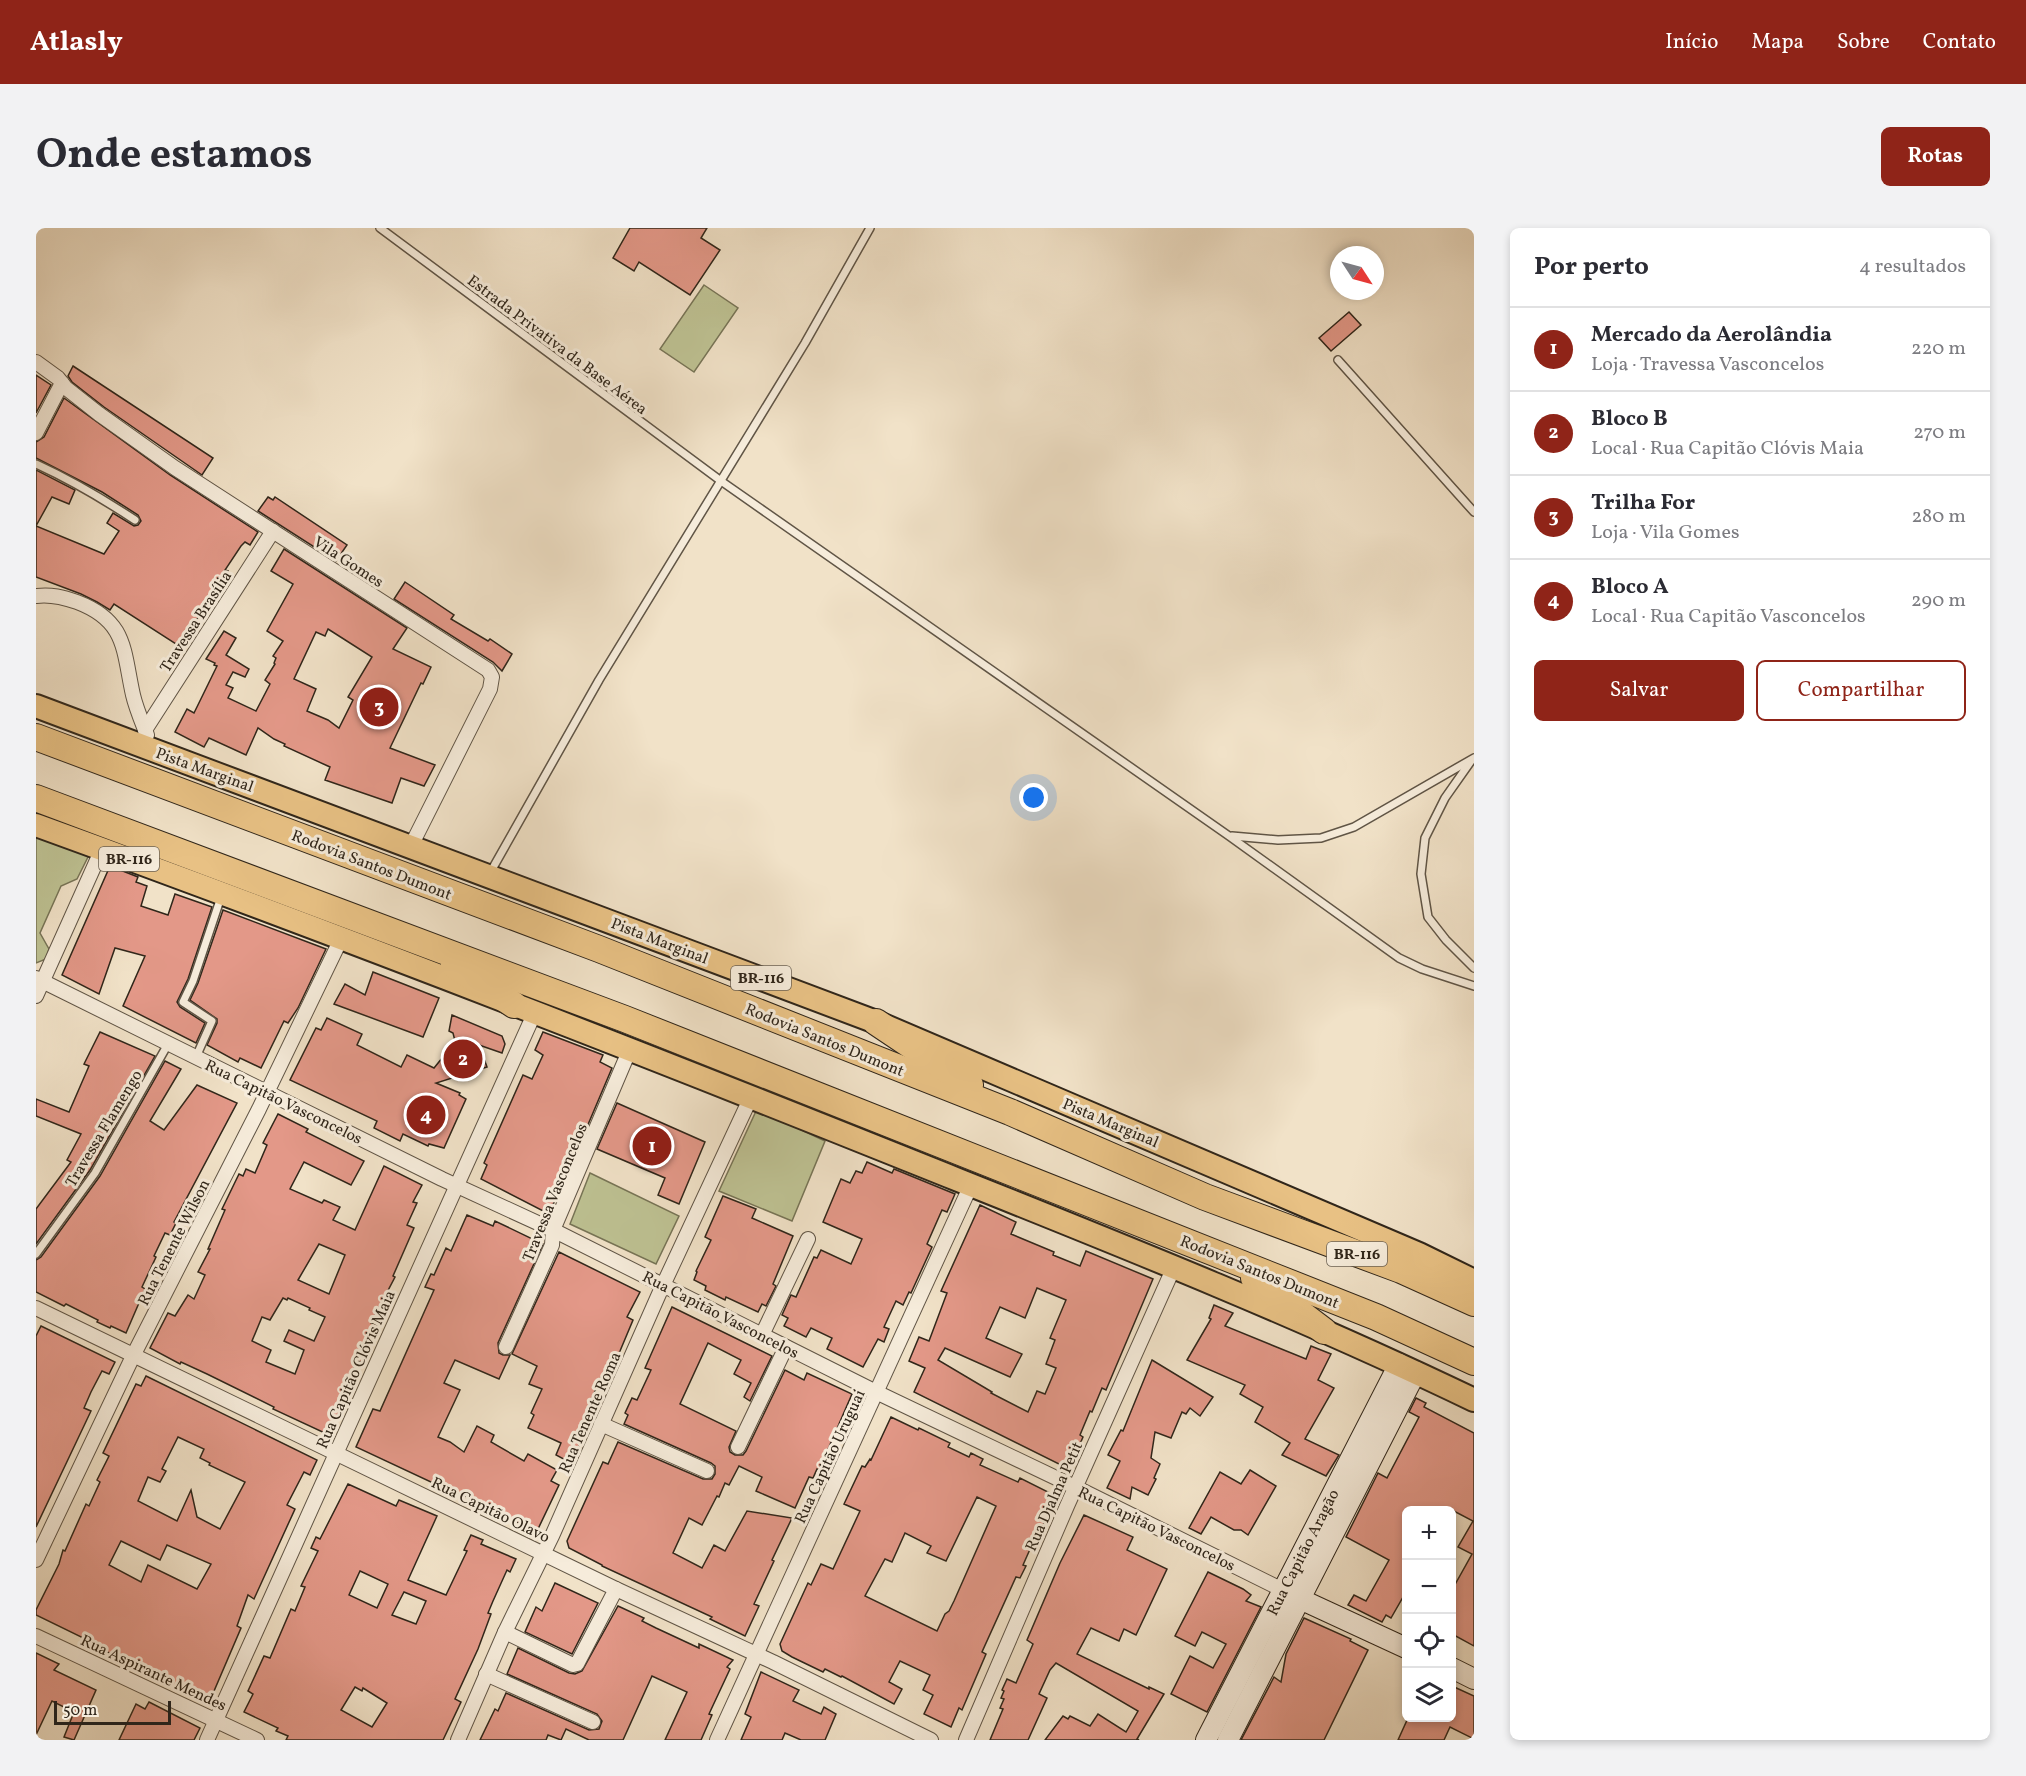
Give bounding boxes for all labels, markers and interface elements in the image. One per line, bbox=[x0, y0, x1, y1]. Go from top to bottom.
text: Atlasly bbox=[30, 23, 123, 62]
text: Início bbox=[1665, 28, 1718, 57]
text: Mapa bbox=[1751, 28, 1804, 57]
text: Sobre bbox=[1837, 28, 1890, 57]
text: Contato bbox=[1923, 28, 1996, 57]
text: Onde estamos bbox=[36, 127, 312, 186]
button: Rotas bbox=[1881, 127, 1990, 186]
north arrow bbox=[1330, 246, 1384, 300]
text: Por perto bbox=[1534, 249, 1649, 285]
text: 4 resultados bbox=[1859, 253, 1966, 281]
street label: Estrada Privativa da Base Aérea bbox=[462, 270, 652, 421]
text: Mercado da Aerolândia bbox=[1591, 320, 1832, 351]
text: 1 bbox=[1549, 335, 1558, 363]
text: 220 m bbox=[1911, 335, 1966, 363]
text: Loja · Travessa Vasconcelos bbox=[1591, 351, 1824, 379]
text: Bloco B bbox=[1591, 404, 1668, 435]
text: 2 bbox=[1548, 419, 1559, 447]
text: 270 m bbox=[1913, 419, 1966, 447]
text: Local · Rua Capitão Clóvis Maia bbox=[1591, 435, 1864, 463]
text: Trilha For bbox=[1591, 488, 1695, 519]
text: 3 bbox=[1548, 503, 1559, 531]
text: 280 m bbox=[1911, 503, 1966, 531]
text: Loja · Vila Gomes bbox=[1591, 519, 1739, 547]
street label: Vila Gomes bbox=[308, 532, 387, 594]
street label: Travessa Brasília bbox=[155, 567, 238, 677]
text: Bloco A bbox=[1591, 572, 1669, 603]
text: 4 bbox=[1547, 587, 1560, 615]
text: 290 m bbox=[1911, 587, 1966, 615]
text: Local · Rua Capitão Vasconcelos bbox=[1591, 603, 1866, 631]
button: Salvar bbox=[1534, 660, 1744, 721]
button: Compartilhar bbox=[1756, 660, 1966, 721]
pin: 3 bbox=[360, 684, 398, 730]
street label: Pista Marginal bbox=[152, 743, 256, 799]
your location bbox=[1019, 783, 1048, 812]
street label: Rodovia Santos Dumont bbox=[288, 825, 455, 907]
road number: BR-116 bbox=[99, 847, 159, 871]
street label: Pista Marginal bbox=[607, 913, 711, 971]
road number: BR-116 bbox=[731, 966, 791, 990]
street label: Rodovia Santos Dumont bbox=[741, 999, 907, 1083]
pin: 2 bbox=[444, 1036, 482, 1082]
street label: Rua Capitão Vasconcelos bbox=[201, 1055, 366, 1151]
street label: Travessa Flamengo bbox=[61, 1066, 148, 1192]
pin: 4 bbox=[406, 1092, 446, 1138]
street label: Pista Marginal bbox=[1059, 1094, 1162, 1154]
street label: Travessa Vasconcelos bbox=[518, 1120, 594, 1265]
pin: 1 bbox=[632, 1124, 672, 1168]
street label: Rua Tenente Wilson bbox=[133, 1176, 216, 1310]
street label: Rodovia Santos Dumont bbox=[1176, 1231, 1342, 1315]
road number: BR-116 bbox=[1327, 1242, 1387, 1266]
street label: Rua Capitão Vasconcelos bbox=[638, 1267, 802, 1365]
street label: Rua Capitão Clóvis Maia bbox=[312, 1287, 402, 1453]
street label: Rua Tenente Roma bbox=[554, 1349, 627, 1477]
street label: Rua Capitão Uruguai bbox=[790, 1386, 872, 1527]
street label: Rua Djalma Petit bbox=[1021, 1438, 1089, 1555]
street label: Rua Capitão Olavo bbox=[427, 1473, 553, 1549]
street label: Rua Capitão Vasconcelos bbox=[1074, 1482, 1239, 1578]
street label: Rua Capitão Aragão bbox=[1262, 1486, 1345, 1620]
map controls bbox=[1402, 1506, 1456, 1722]
button: + bbox=[1402, 1506, 1456, 1560]
button: − bbox=[1402, 1560, 1456, 1614]
button: locate bbox=[1402, 1614, 1456, 1668]
street label: Rua Aspirante Mendes bbox=[77, 1630, 230, 1717]
button: layers bbox=[1402, 1668, 1456, 1722]
scale bar bbox=[54, 1698, 171, 1726]
text: 50 m bbox=[63, 1700, 97, 1722]

